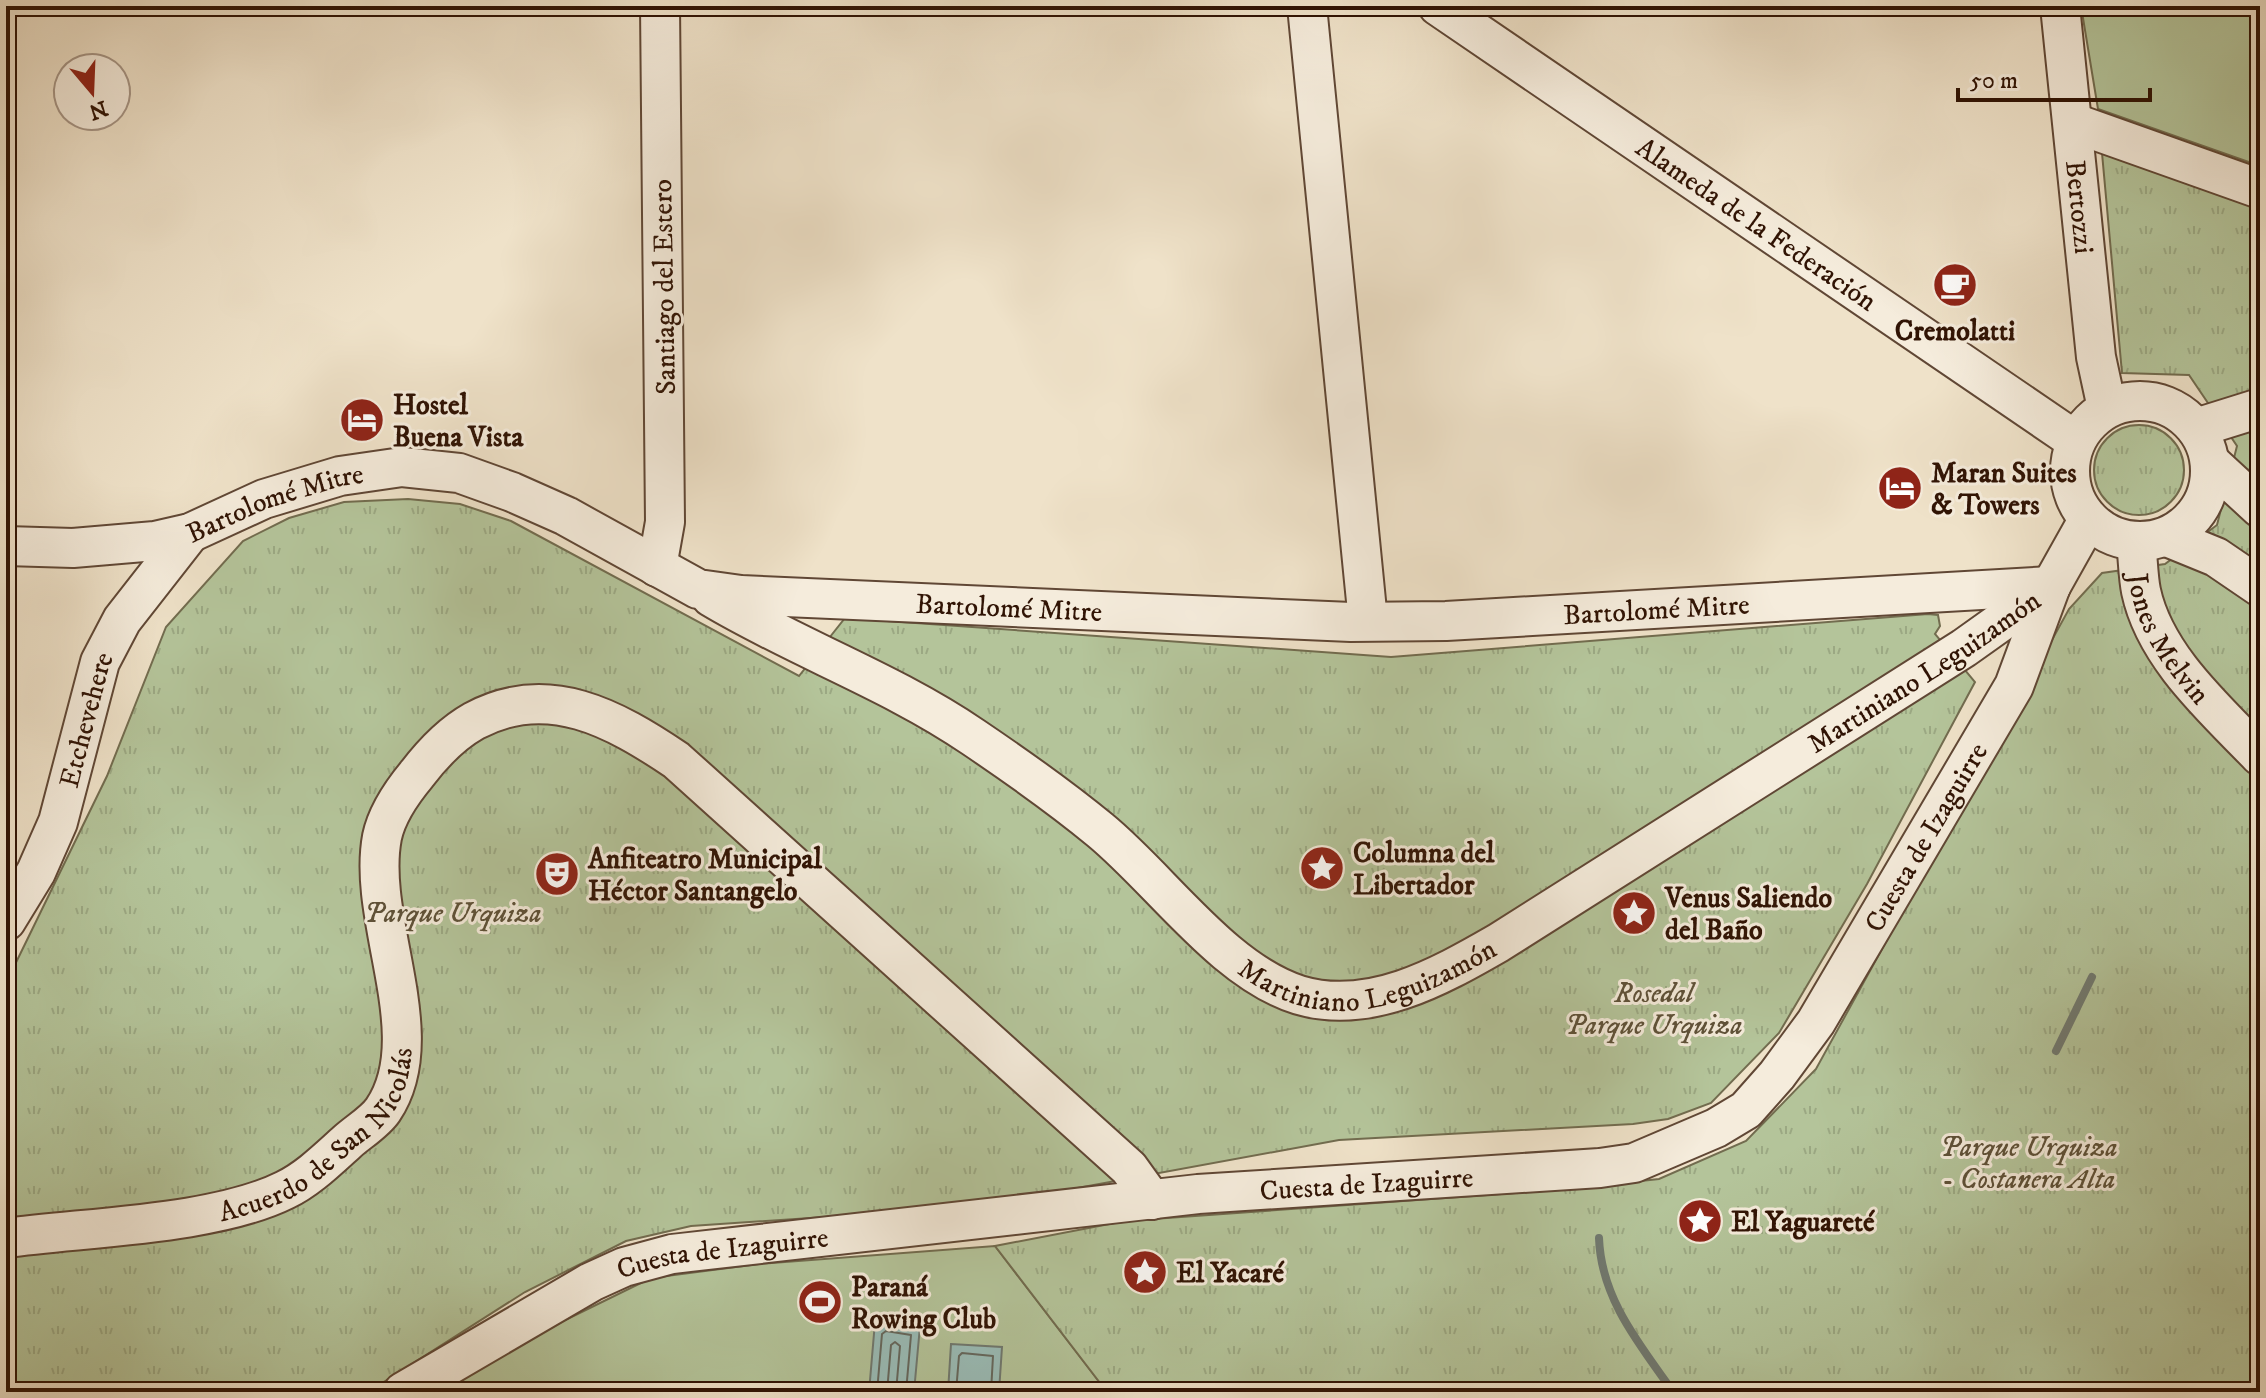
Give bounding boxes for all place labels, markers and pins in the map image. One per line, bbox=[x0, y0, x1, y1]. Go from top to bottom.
cafe icon: Cremolatti bbox=[1931, 261, 1979, 309]
place label: Cremolatti bbox=[1895, 314, 2015, 349]
place label: Hostel Buena Vista bbox=[393, 388, 524, 455]
hotel icon: Hostel Buena Vista bbox=[338, 396, 386, 444]
place label: Maran Suites & Towers bbox=[1931, 456, 2077, 523]
hotel icon: Maran Suites & Towers bbox=[1876, 464, 1924, 512]
place label: Columna del Libertador bbox=[1353, 836, 1495, 903]
place label: Anfiteatro Municipal Héctor Santangelo bbox=[587, 842, 822, 909]
place icon: Columna del Libertador bbox=[1298, 844, 1346, 892]
theatre icon: Anfiteatro Municipal Héctor Santangelo bbox=[533, 850, 581, 898]
place label: Venus Saliendo del Baño bbox=[1664, 881, 1833, 948]
place icon: Venus Saliendo del Baño bbox=[1610, 889, 1658, 937]
place icon: El Yaguareté bbox=[1676, 1197, 1724, 1245]
place label: El Yaguareté bbox=[1731, 1205, 1875, 1240]
place icon: El Yacaré bbox=[1121, 1248, 1169, 1296]
place label: El Yacaré bbox=[1176, 1256, 1284, 1291]
place label: Paraná Rowing Club bbox=[851, 1270, 996, 1337]
sports icon: Paraná Rowing Club bbox=[796, 1278, 844, 1326]

